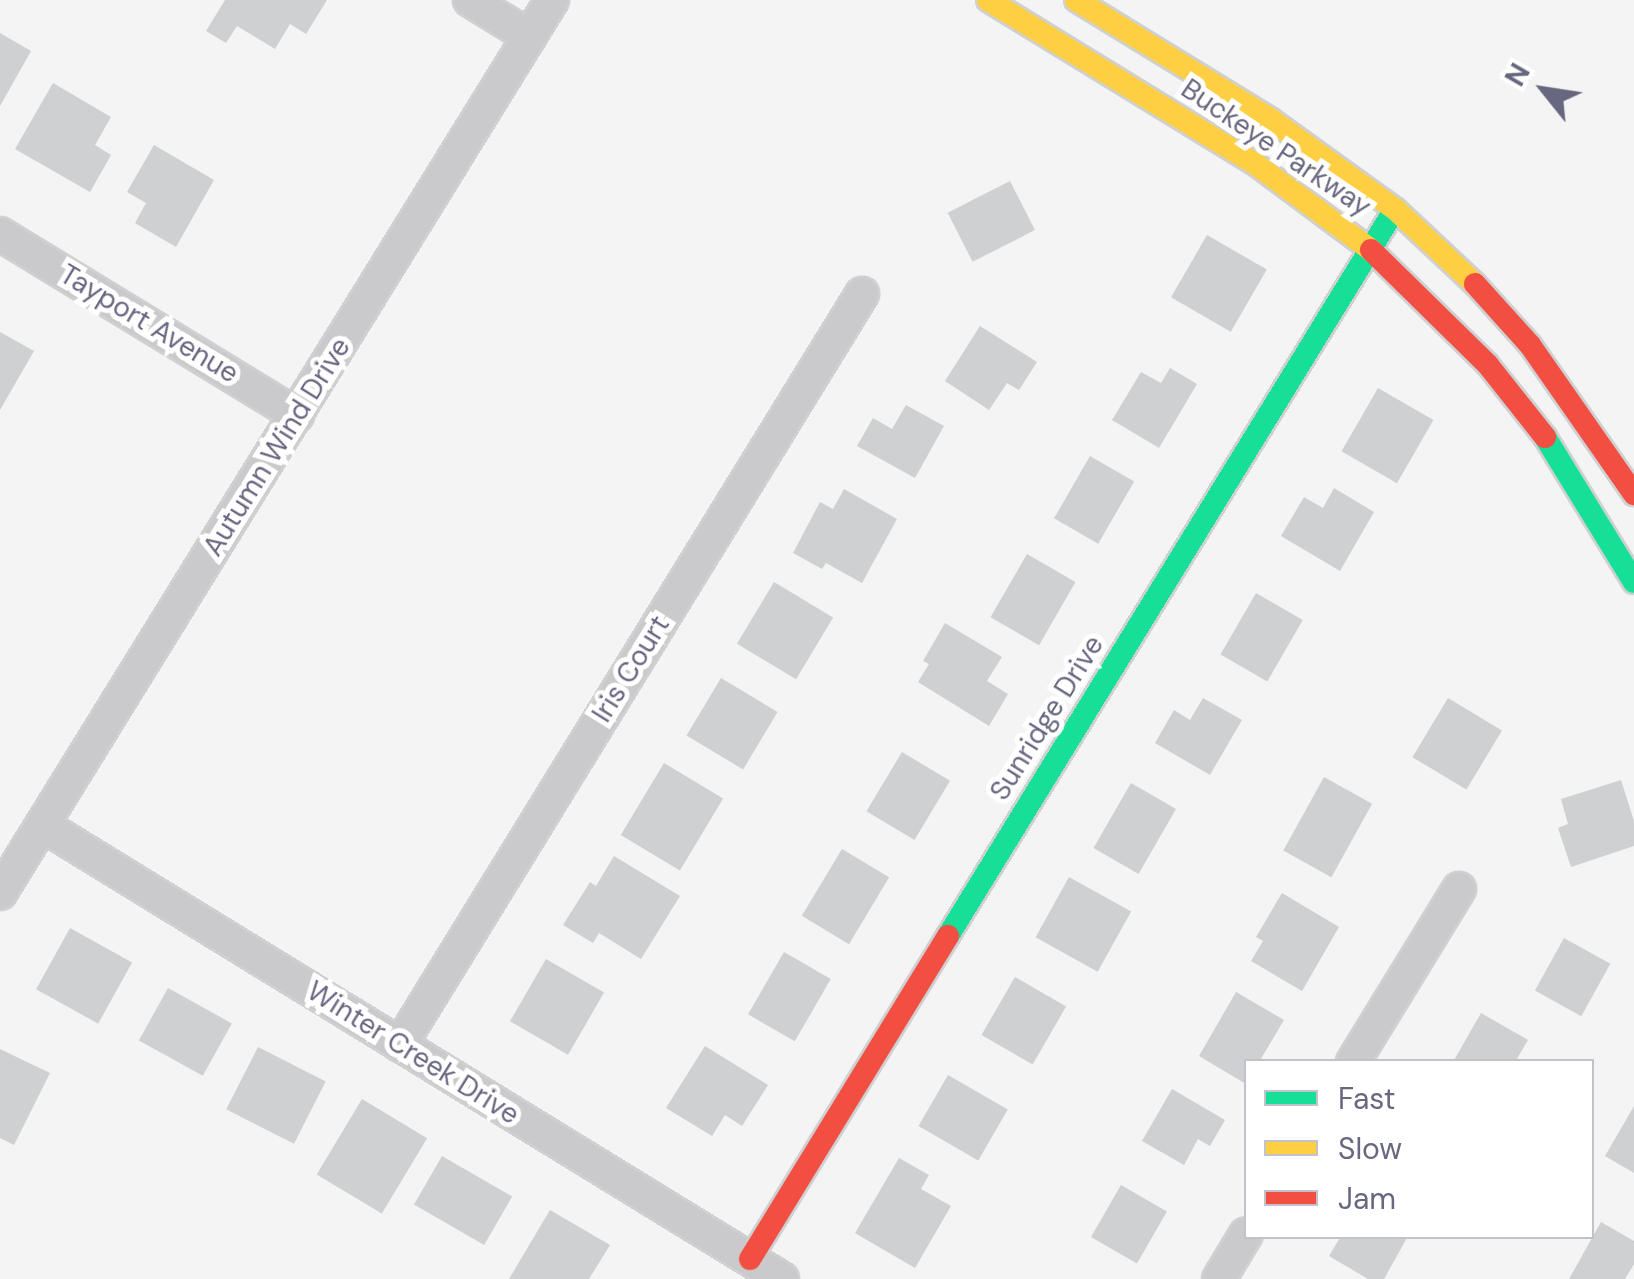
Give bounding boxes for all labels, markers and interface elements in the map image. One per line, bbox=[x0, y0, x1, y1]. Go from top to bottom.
north arrow bbox=[1494, 40, 1594, 140]
text: N bbox=[1496, 57, 1539, 93]
street label: Buckeye Parkway bbox=[1175, 72, 1377, 224]
street label: Tayport Avenue bbox=[54, 258, 244, 390]
street label: Autumn Wind Drive bbox=[196, 332, 358, 562]
street label: Iris Court bbox=[585, 610, 677, 728]
street label: Sunridge Drive bbox=[983, 630, 1111, 806]
street label: Winter Creek Drive bbox=[301, 974, 525, 1132]
legend bbox=[1244, 1059, 1594, 1239]
text: Fast bbox=[1338, 1079, 1396, 1118]
text: Slow bbox=[1338, 1129, 1402, 1168]
text: Jam bbox=[1338, 1179, 1396, 1218]

